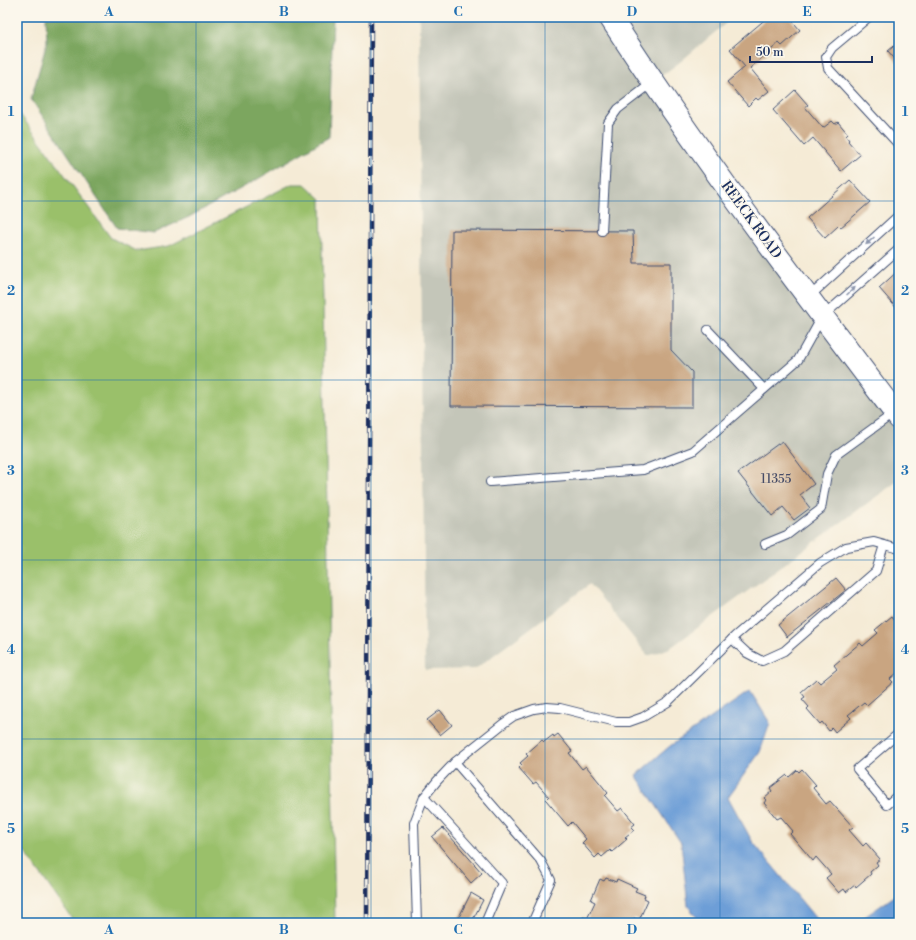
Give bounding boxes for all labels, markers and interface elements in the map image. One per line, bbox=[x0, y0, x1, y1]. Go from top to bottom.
text: A bbox=[103, 4, 114, 20]
text: B bbox=[279, 4, 289, 20]
text: C bbox=[453, 4, 463, 20]
text: D bbox=[627, 4, 637, 20]
text: E bbox=[802, 4, 812, 20]
scale bar bbox=[750, 38, 872, 64]
text: 50 m bbox=[756, 45, 784, 60]
text: 1 bbox=[8, 104, 15, 120]
text: 1 bbox=[902, 104, 909, 120]
street label: REECK ROAD bbox=[717, 177, 785, 263]
one-way arrow bbox=[865, 236, 875, 246]
text: 2 bbox=[7, 283, 15, 299]
text: 2 bbox=[901, 283, 909, 299]
one-way arrow bbox=[846, 287, 856, 296]
text: 3 bbox=[7, 463, 15, 479]
text: 3 bbox=[901, 463, 909, 479]
house number: 11355 bbox=[761, 472, 792, 487]
text: 4 bbox=[7, 642, 16, 658]
text: 4 bbox=[901, 642, 910, 658]
text: 5 bbox=[7, 821, 15, 837]
text: 5 bbox=[901, 821, 909, 837]
text: A bbox=[103, 922, 114, 938]
text: B bbox=[279, 922, 289, 938]
text: C bbox=[453, 922, 463, 938]
text: D bbox=[627, 922, 637, 938]
text: E bbox=[802, 922, 812, 938]

